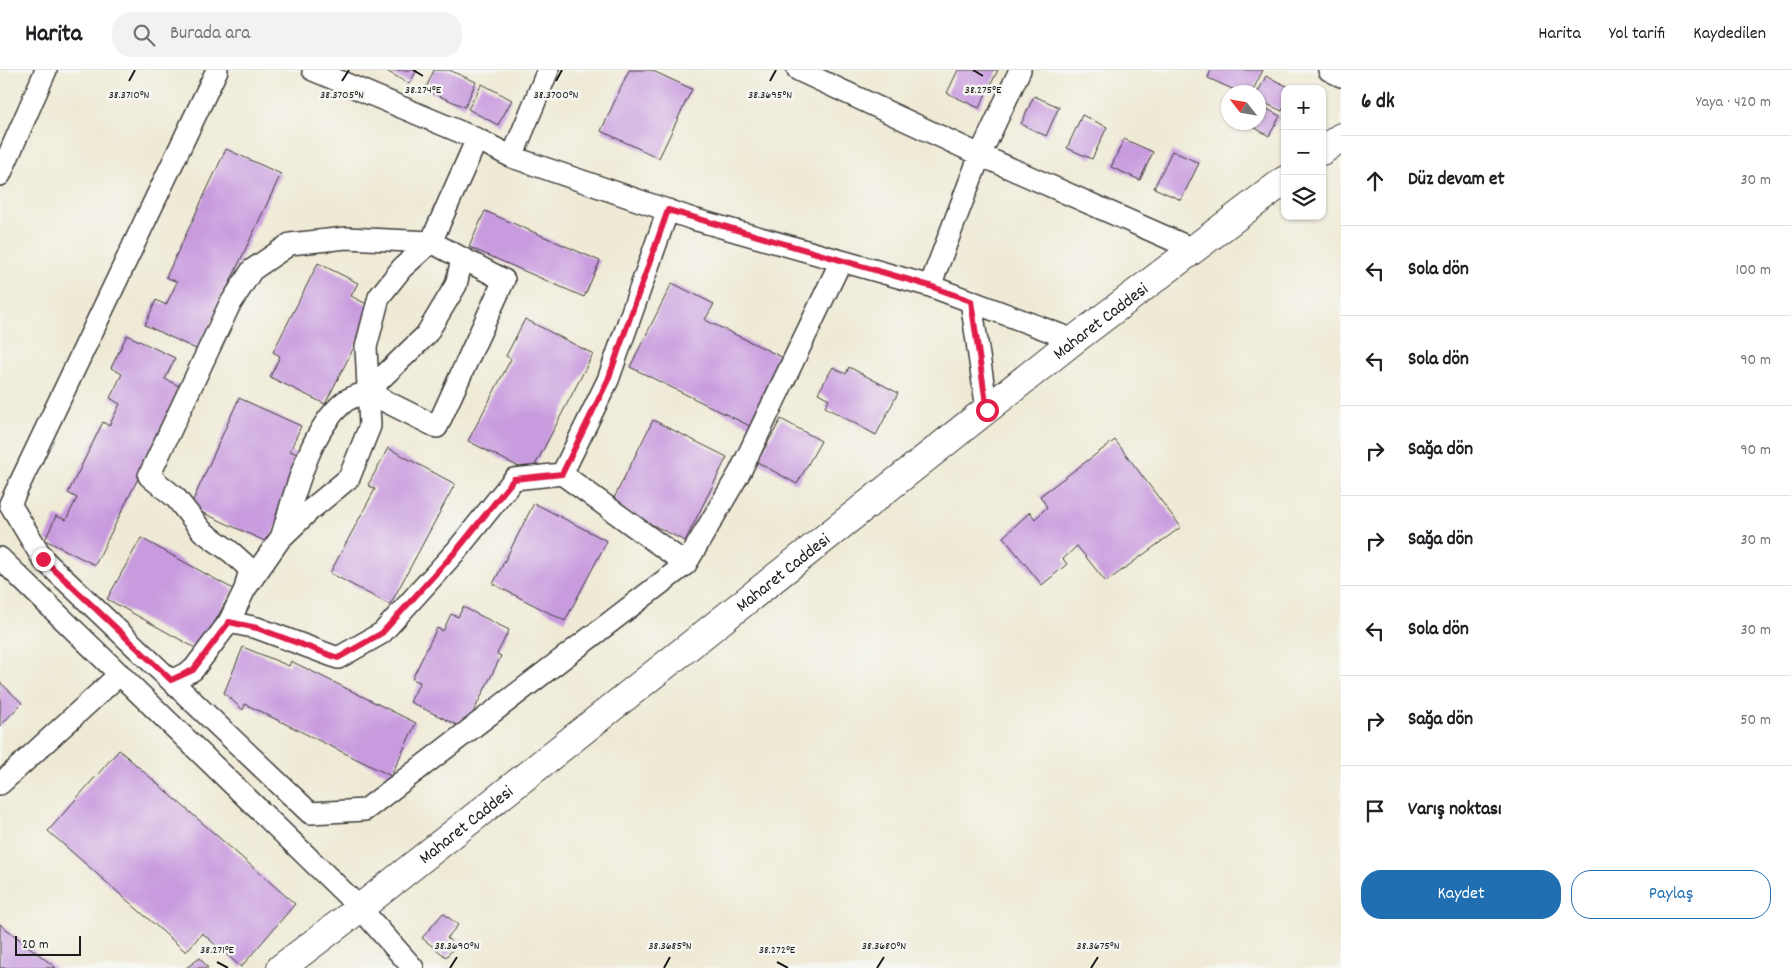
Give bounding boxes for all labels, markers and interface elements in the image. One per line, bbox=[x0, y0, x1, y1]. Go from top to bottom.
search box bbox=[112, 12, 462, 57]
text: Harita bbox=[25, 18, 82, 52]
icon: search bbox=[130, 21, 158, 49]
text: Burada ara bbox=[170, 21, 250, 48]
text: Harita bbox=[1538, 22, 1581, 47]
text: Yol tarifi bbox=[1609, 22, 1665, 47]
text: Kaydedilen bbox=[1693, 22, 1766, 47]
text: 38.274°E bbox=[405, 82, 442, 99]
text: 38.275°E bbox=[965, 82, 1002, 99]
north arrow bbox=[1221, 85, 1266, 130]
map controls bbox=[1281, 85, 1326, 220]
button: + bbox=[1281, 85, 1326, 130]
text: 38.3710°N bbox=[108, 87, 150, 104]
text: 38.3705°N bbox=[320, 87, 364, 104]
text: 38.3700°N bbox=[534, 87, 579, 104]
text: 38.3695°N bbox=[748, 87, 792, 104]
text: 6 dk bbox=[1361, 88, 1395, 118]
text: Yaya · 420 m bbox=[1696, 91, 1771, 114]
button: − bbox=[1281, 130, 1326, 175]
icon: ahead bbox=[1361, 167, 1389, 195]
text: Düz devam et bbox=[1408, 167, 1504, 194]
text: 30 m bbox=[1741, 169, 1771, 192]
button: layers bbox=[1281, 175, 1326, 220]
icon: left bbox=[1361, 257, 1389, 285]
text: Sola dön bbox=[1408, 257, 1469, 284]
text: 100 m bbox=[1735, 259, 1771, 282]
street label: Maharet Caddesi bbox=[1048, 278, 1154, 367]
icon: left bbox=[1361, 347, 1389, 375]
text: Sola dön bbox=[1408, 347, 1469, 374]
text: 90 m bbox=[1740, 349, 1771, 372]
route start bbox=[976, 399, 999, 422]
icon: right bbox=[1361, 437, 1389, 465]
text: Sağa dön bbox=[1408, 437, 1473, 464]
text: 90 m bbox=[1740, 439, 1771, 462]
icon: right bbox=[1361, 527, 1389, 555]
text: Sağa dön bbox=[1408, 527, 1473, 554]
street label: Maharet Caddesi bbox=[732, 529, 836, 619]
text: 30 m bbox=[1741, 529, 1771, 552]
route end bbox=[32, 548, 55, 571]
icon: left bbox=[1361, 617, 1389, 645]
text: Sola dön bbox=[1408, 617, 1469, 644]
text: 30 m bbox=[1741, 619, 1771, 642]
icon: right bbox=[1361, 707, 1389, 735]
text: Sağa dön bbox=[1408, 707, 1473, 734]
text: 50 m bbox=[1740, 709, 1771, 732]
street label: Maharet Caddesi bbox=[415, 781, 520, 871]
icon: arrive bbox=[1361, 797, 1389, 825]
text: Varış noktası bbox=[1408, 797, 1502, 824]
button: Kaydet bbox=[1361, 870, 1561, 919]
button: Paylaş bbox=[1571, 870, 1771, 919]
scale bar bbox=[15, 933, 81, 956]
text: 20 m bbox=[22, 935, 49, 955]
text: 38.3690°N bbox=[434, 938, 480, 955]
text: 38.3685°N bbox=[648, 938, 692, 955]
text: 38.3680°N bbox=[862, 938, 906, 955]
text: 38.3675°N bbox=[1076, 938, 1120, 955]
text: 38.271°E bbox=[200, 942, 234, 959]
text: 38.272°E bbox=[759, 942, 796, 959]

